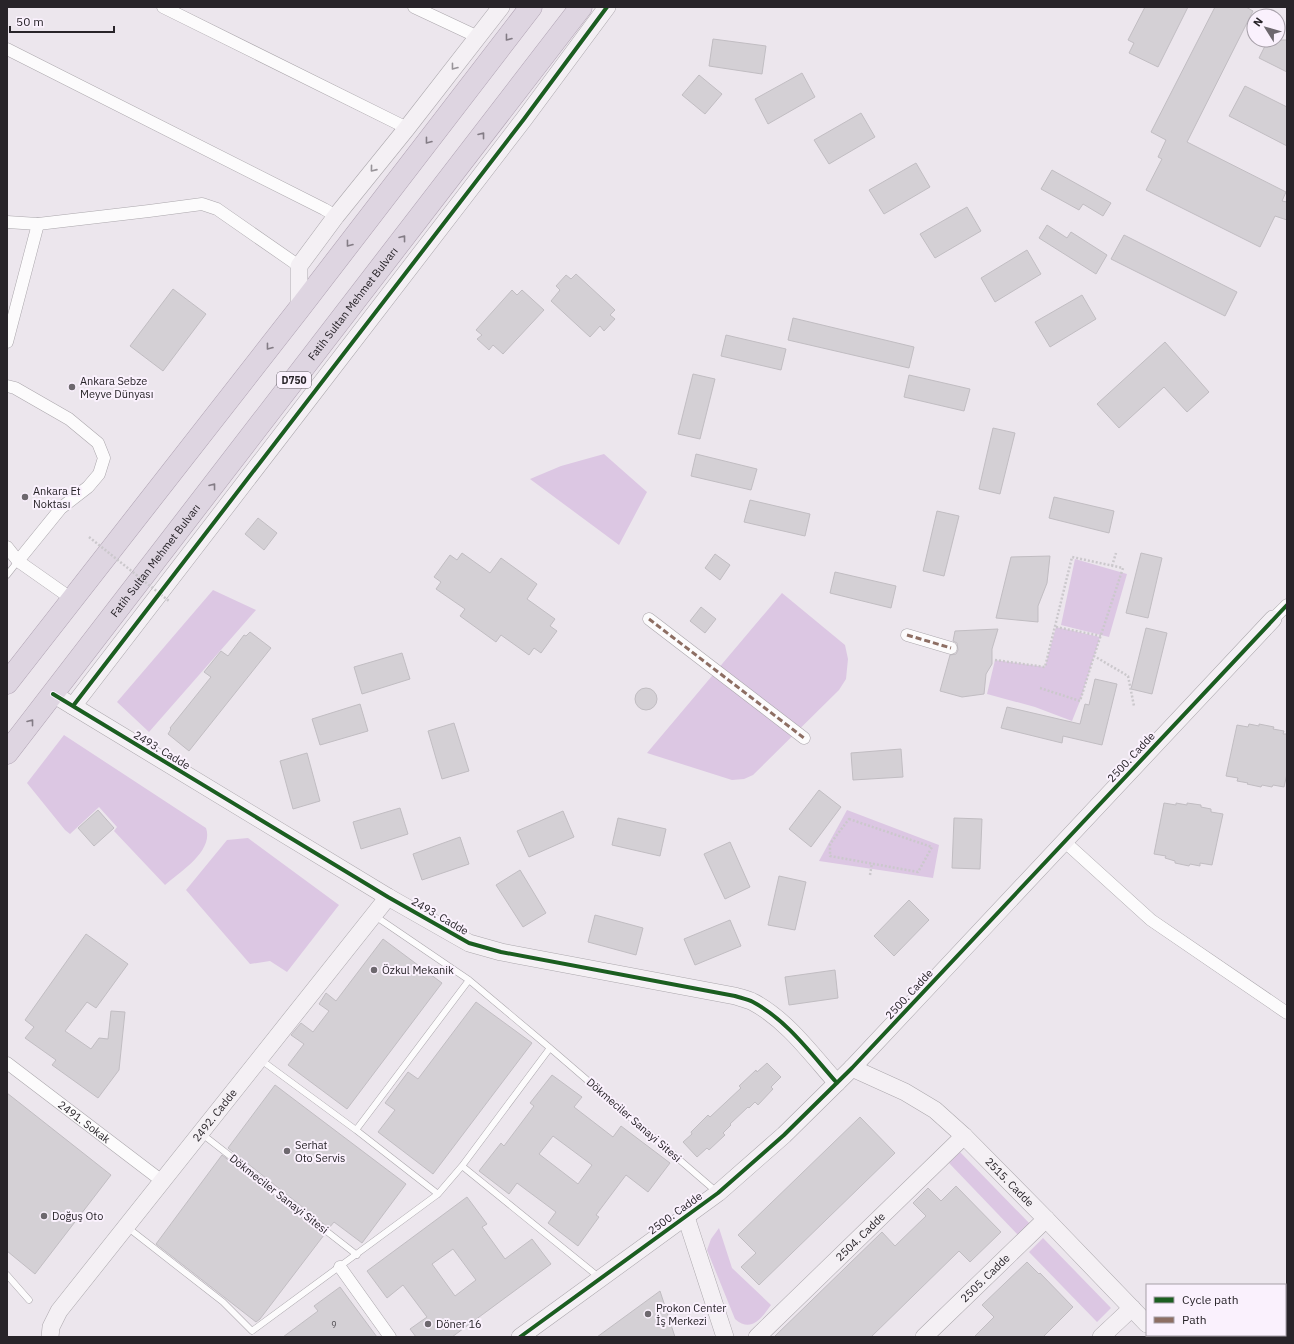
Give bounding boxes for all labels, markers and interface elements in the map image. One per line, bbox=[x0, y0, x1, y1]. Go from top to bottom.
scale bar bbox=[10, 8, 114, 34]
north arrow bbox=[1246, 8, 1286, 48]
text: 50 m bbox=[16, 14, 44, 29]
text: N bbox=[1250, 15, 1266, 29]
one-way arrow bbox=[505, 33, 512, 40]
one-way arrow bbox=[452, 63, 459, 70]
one-way arrow bbox=[478, 133, 485, 140]
one-way arrow bbox=[426, 136, 433, 143]
one-way arrow bbox=[371, 165, 378, 172]
one-way arrow bbox=[398, 236, 405, 243]
one-way arrow bbox=[347, 239, 354, 246]
street label: Fatih Sultan Mehmet Bulvarı bbox=[305, 244, 401, 363]
one-way arrow bbox=[267, 342, 274, 349]
road number: D750 bbox=[277, 372, 311, 388]
place label: Ankara Sebze Meyve Dünyası bbox=[80, 374, 153, 401]
marker: Ankara Sebze Meyve Dünyası bbox=[67, 382, 77, 392]
one-way arrow bbox=[208, 483, 215, 490]
place label: Ankara Et Noktası bbox=[33, 484, 81, 511]
marker: Ankara Et Noktası bbox=[20, 492, 30, 502]
street label: Fatih Sultan Mehmet Bulvarı bbox=[107, 501, 203, 620]
one-way arrow bbox=[26, 719, 33, 726]
street label: 2493. Cadde bbox=[131, 728, 193, 772]
street label: 2500. Cadde bbox=[1104, 729, 1158, 785]
street label: 2493. Cadde bbox=[409, 894, 471, 938]
place label: Özkul Mekanik bbox=[382, 963, 454, 977]
marker: Özkul Mekanik bbox=[369, 965, 379, 975]
street label: 2500. Cadde bbox=[882, 966, 936, 1022]
street label: Dökmeciler Sanayi Sitesi bbox=[584, 1075, 684, 1165]
street label: 2492. Cadde bbox=[189, 1086, 240, 1144]
street label: 2491. Sokak bbox=[55, 1097, 113, 1146]
place label: Serhat Oto Servis bbox=[295, 1138, 345, 1165]
marker: Serhat Oto Servis bbox=[282, 1146, 292, 1156]
street label: Dökmeciler Sanayi Sitesi bbox=[227, 1151, 331, 1237]
street label: 2515. Cadde bbox=[982, 1155, 1037, 1210]
street label: 2500. Cadde bbox=[645, 1189, 705, 1237]
place label: Doğuş Oto bbox=[52, 1209, 103, 1223]
street label: 2504. Cadde bbox=[833, 1210, 888, 1264]
marker: Doğuş Oto bbox=[39, 1211, 49, 1221]
street label: 2505. Cadde bbox=[957, 1251, 1013, 1305]
legend bbox=[1146, 1284, 1286, 1336]
text: Cycle path bbox=[1182, 1292, 1239, 1307]
place label: Prokon Center İş Merkezi bbox=[656, 1301, 726, 1328]
marker: Prokon Center İş Merkezi bbox=[643, 1309, 653, 1319]
text: Path bbox=[1182, 1312, 1207, 1327]
place label: Döner 16 bbox=[436, 1317, 482, 1331]
house number: 9 bbox=[331, 1319, 337, 1330]
marker: Döner 16 bbox=[423, 1319, 433, 1329]

